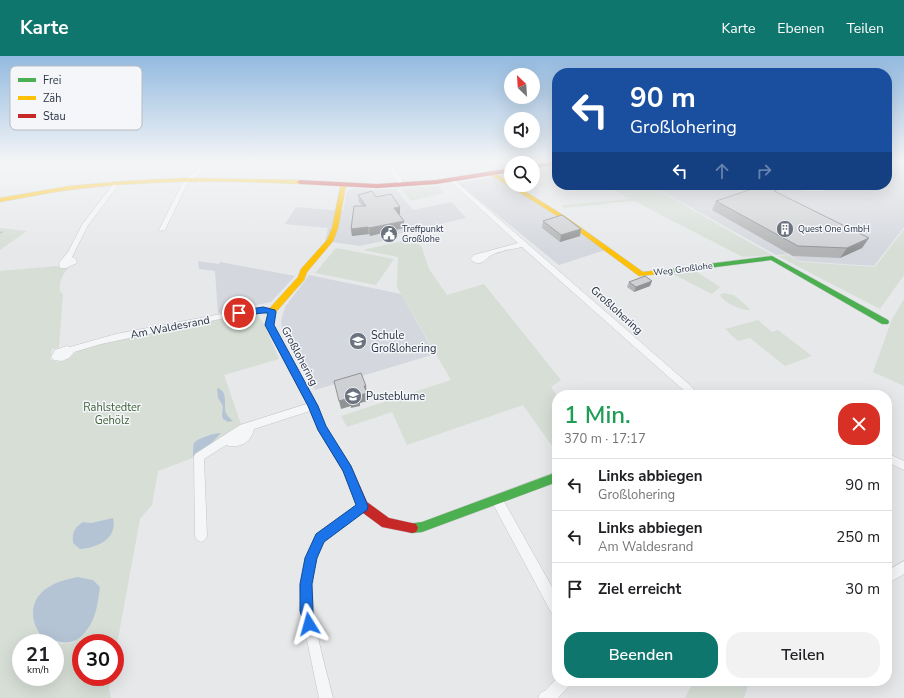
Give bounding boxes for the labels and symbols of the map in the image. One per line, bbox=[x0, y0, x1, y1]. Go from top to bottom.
legend bbox=[10, 66, 142, 130]
north arrow bbox=[504, 68, 540, 104]
text: Frei bbox=[43, 73, 61, 88]
text: Zäh bbox=[43, 91, 61, 106]
text: Stau bbox=[43, 109, 66, 124]
building icon: Quest One GmbH bbox=[775, 219, 795, 239]
place label: Treffpunkt Großlohe bbox=[402, 223, 444, 245]
place label: Quest One GmbH bbox=[798, 223, 870, 235]
public building icon: Treffpunkt Großlohe bbox=[379, 224, 399, 244]
street label: Weg Großlohe bbox=[653, 259, 713, 279]
street label: Großlohering bbox=[587, 283, 646, 338]
pin bbox=[222, 296, 256, 330]
street label: Am Waldesrand bbox=[129, 312, 211, 343]
street label: Großlohering bbox=[278, 324, 322, 389]
place label: Schule Großlohering bbox=[371, 328, 436, 356]
school or university icon: Schule Großlohering bbox=[348, 331, 368, 351]
school or university icon: Pusteblume bbox=[343, 386, 363, 406]
place label: Pusteblume bbox=[366, 389, 425, 404]
park label: Rahlstedter Gehölz bbox=[83, 400, 141, 428]
position arrow bbox=[288, 603, 330, 645]
speed limit sign: 30 bbox=[72, 634, 124, 686]

